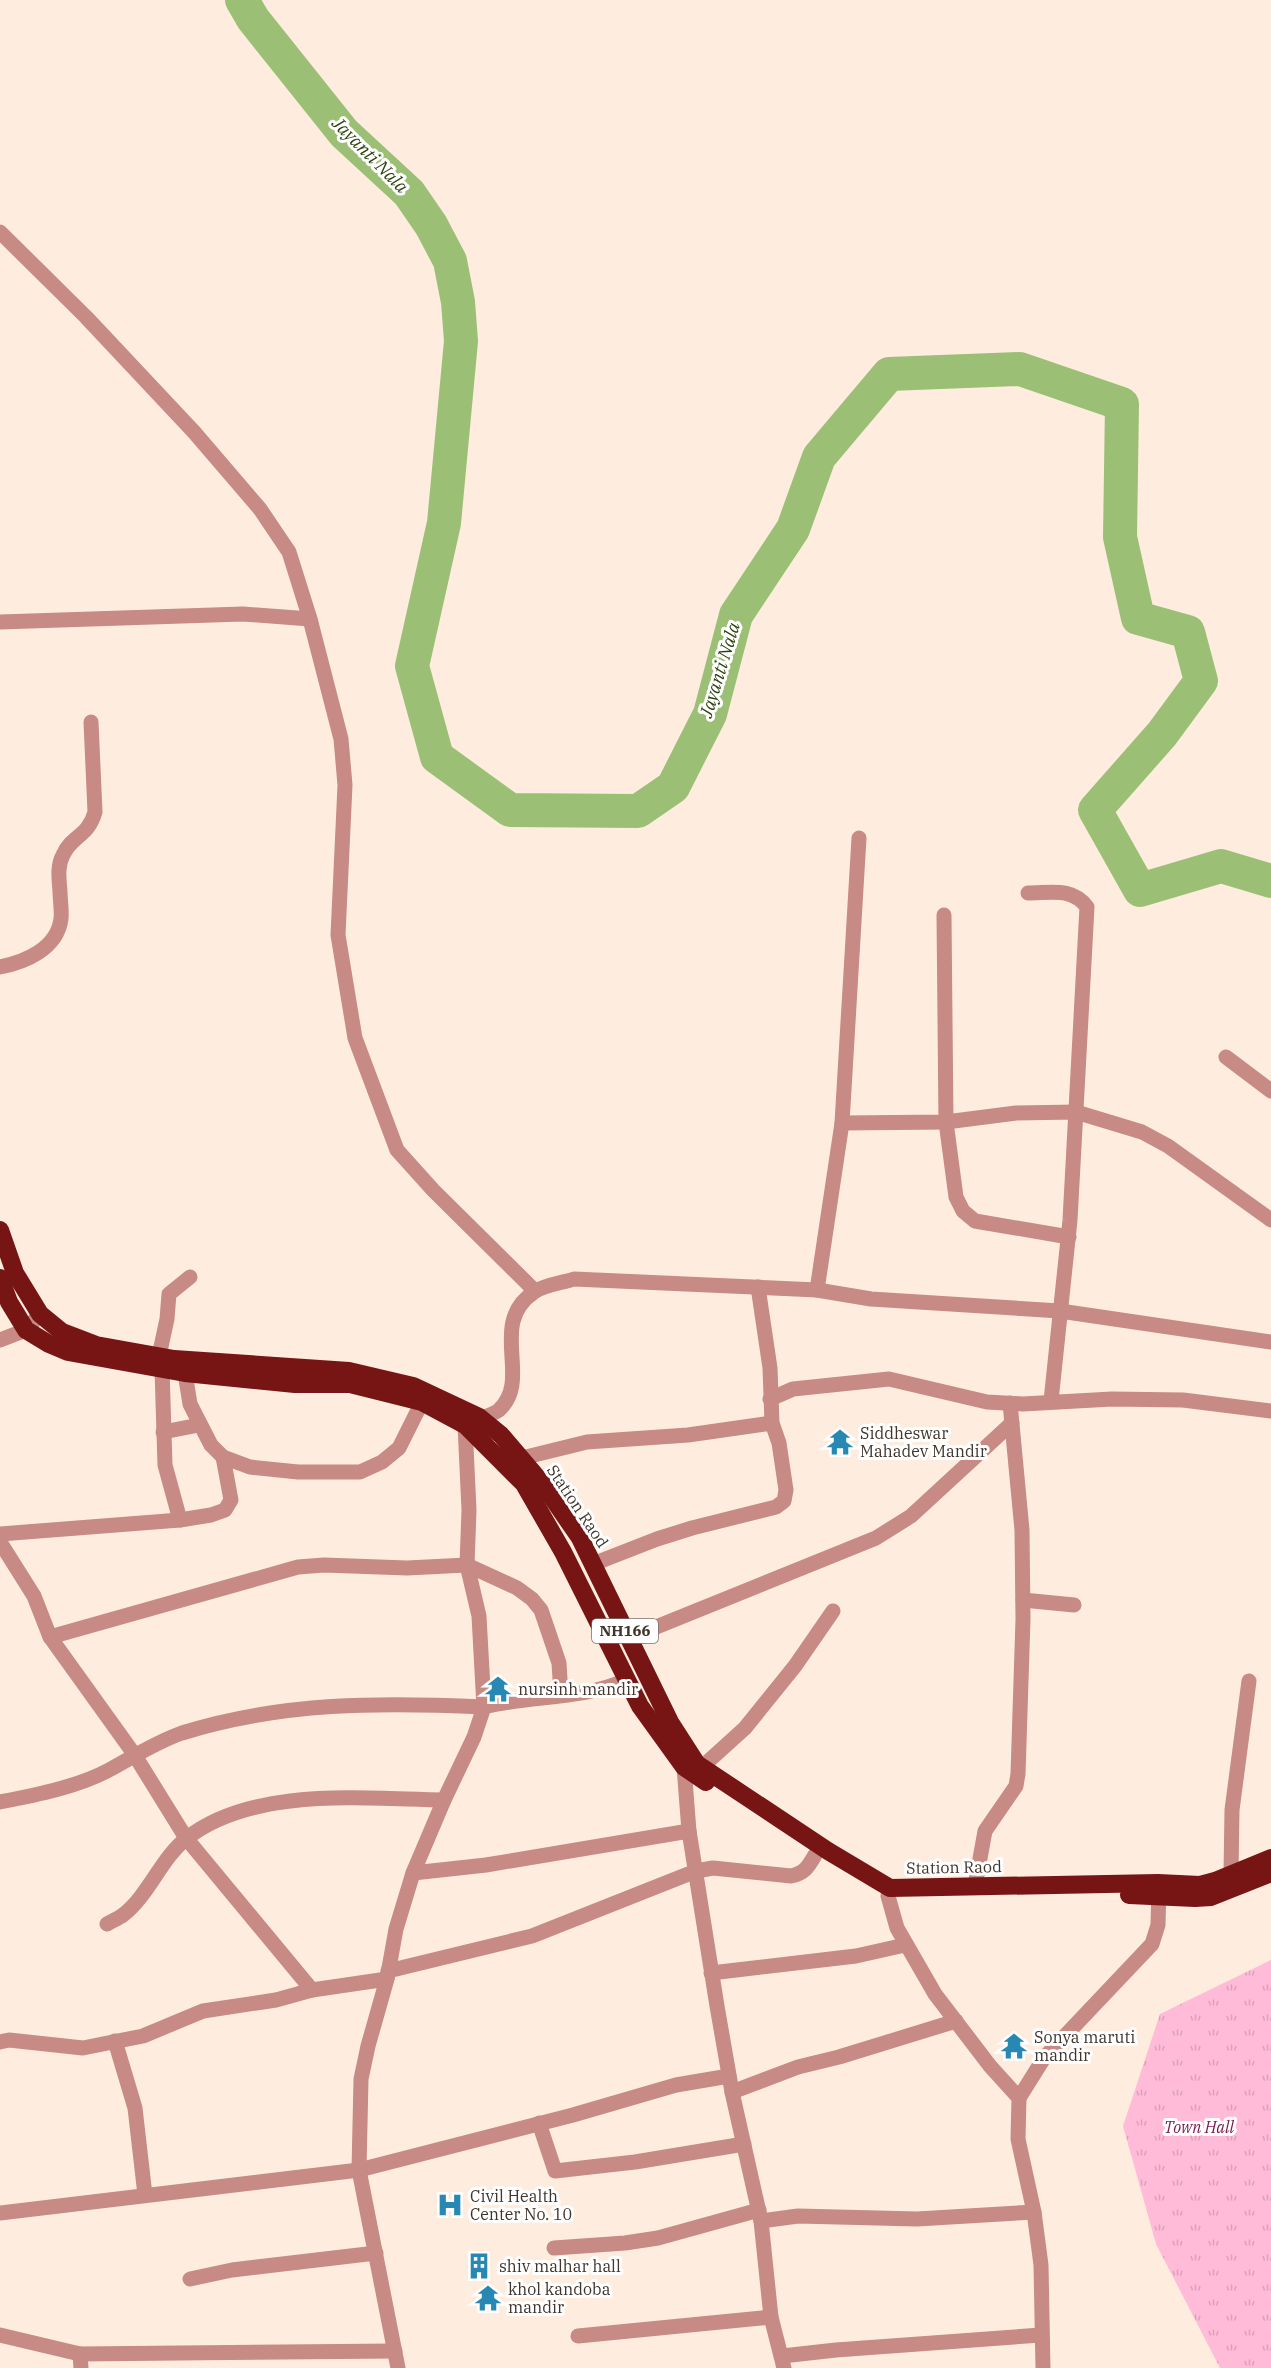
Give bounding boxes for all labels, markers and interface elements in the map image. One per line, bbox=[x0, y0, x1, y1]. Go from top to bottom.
water label: Jayanti Nala bbox=[327, 111, 413, 198]
water label: Jayanti Nala bbox=[694, 619, 745, 721]
place label: Siddheswar Mahadev Mandir bbox=[860, 1423, 987, 1461]
temple icon: Siddheswar Mahadev Mandir bbox=[825, 1427, 855, 1457]
street label: Station Raod bbox=[543, 1461, 613, 1551]
road number: NH166 bbox=[592, 1619, 658, 1643]
temple icon: nursinh mandir bbox=[483, 1674, 513, 1704]
place label: nursinh mandir bbox=[518, 1679, 638, 1699]
street label: Station Raod bbox=[906, 1856, 1002, 1878]
place label: Sonya maruti mandir bbox=[1034, 2027, 1135, 2065]
temple icon: Sonya maruti mandir bbox=[999, 2031, 1029, 2061]
park label: Town Hall bbox=[1164, 2117, 1234, 2137]
place label: Civil Health Center No. 10 bbox=[470, 2186, 572, 2224]
hospital icon: Civil Health Center No. 10 bbox=[435, 2190, 465, 2220]
building icon: shiv malhar hall bbox=[464, 2251, 494, 2281]
place label: shiv malhar hall bbox=[499, 2256, 621, 2276]
place label: khol kandoba mandir bbox=[508, 2279, 611, 2317]
temple icon: khol kandoba mandir bbox=[473, 2283, 503, 2313]

